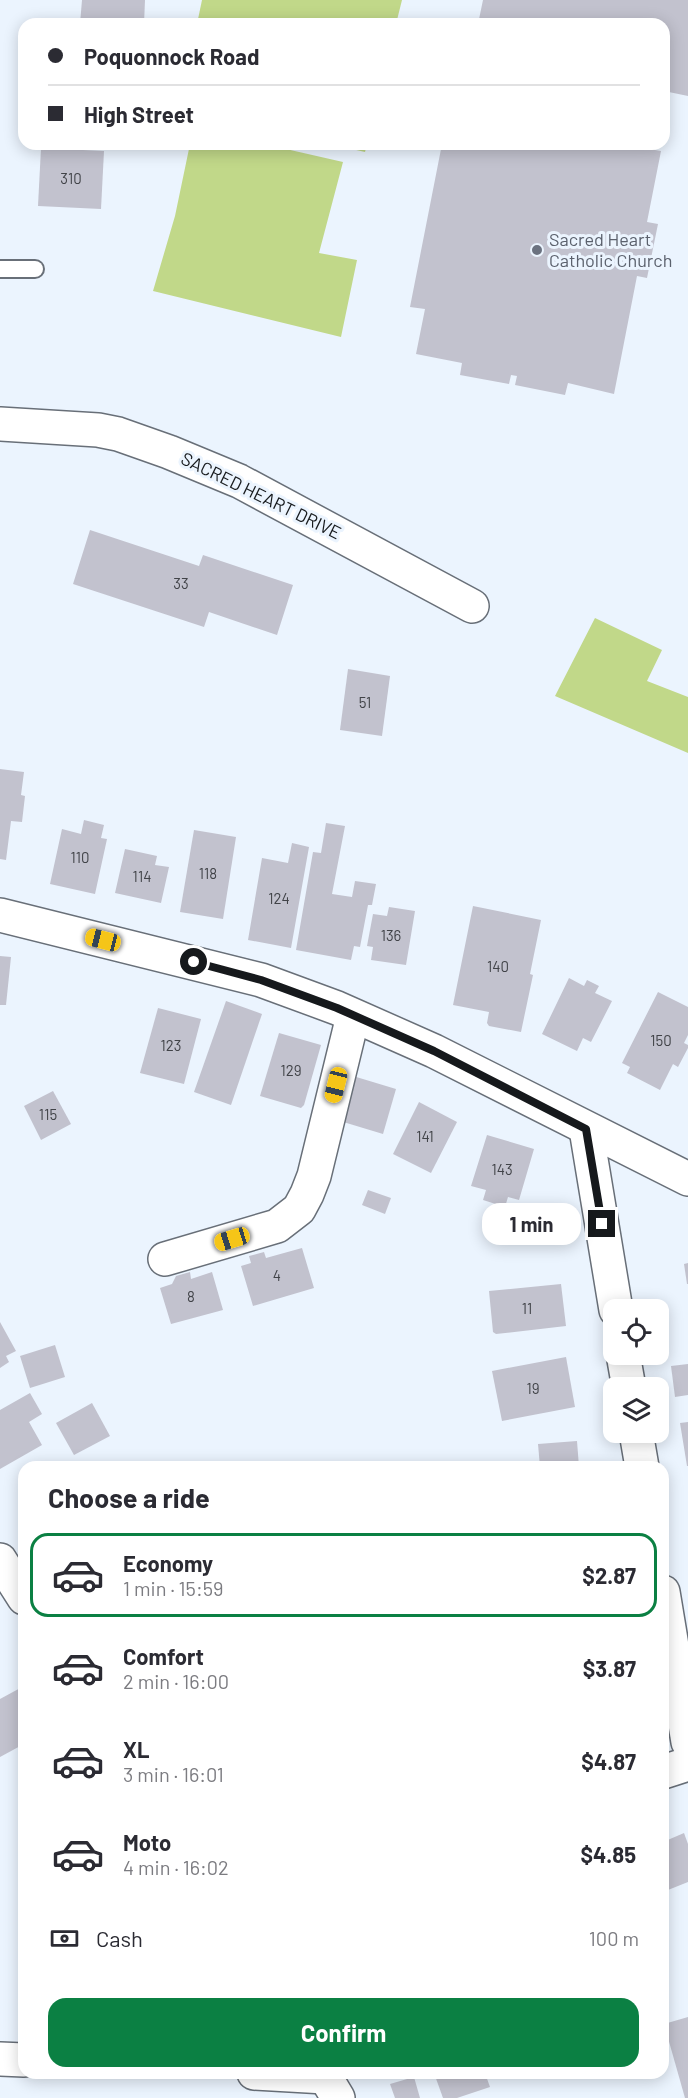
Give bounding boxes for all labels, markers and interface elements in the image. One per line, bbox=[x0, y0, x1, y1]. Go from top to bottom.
text: Poquonnock Road bbox=[84, 43, 259, 69]
text: High Street bbox=[84, 101, 194, 127]
house number: 310 bbox=[60, 169, 82, 187]
place label: Sacred Heart Catholic Church bbox=[549, 228, 672, 271]
marker: Sacred Heart Catholic Church bbox=[530, 243, 544, 257]
street label: SACRED HEART DRIVE bbox=[178, 447, 345, 543]
house number: 33 bbox=[173, 574, 189, 592]
house number: 51 bbox=[359, 693, 371, 711]
house number: 110 bbox=[70, 848, 90, 866]
house number: 118 bbox=[199, 864, 217, 882]
house number: 114 bbox=[133, 867, 151, 885]
house number: 124 bbox=[268, 889, 290, 907]
house number: 136 bbox=[381, 926, 401, 944]
car bbox=[83, 927, 123, 953]
route start bbox=[180, 948, 207, 975]
house number: 140 bbox=[487, 957, 509, 975]
house number: 150 bbox=[650, 1031, 672, 1049]
house number: 123 bbox=[161, 1036, 181, 1054]
house number: 129 bbox=[280, 1061, 302, 1079]
car bbox=[323, 1065, 349, 1105]
house number: 115 bbox=[39, 1105, 57, 1123]
house number: 141 bbox=[416, 1127, 434, 1145]
house number: 143 bbox=[491, 1160, 513, 1178]
callout: 1 min bbox=[482, 1203, 581, 1245]
route end bbox=[588, 1210, 615, 1237]
text: 1 min bbox=[510, 1212, 553, 1236]
car bbox=[212, 1225, 252, 1253]
house number: 4 bbox=[273, 1266, 281, 1284]
house number: 8 bbox=[187, 1287, 195, 1305]
house number: 11 bbox=[522, 1299, 532, 1317]
map controls bbox=[603, 1299, 669, 1443]
button: locate bbox=[603, 1299, 669, 1365]
button: layers bbox=[603, 1377, 669, 1443]
house number: 19 bbox=[526, 1379, 540, 1397]
text: Choose a ride bbox=[48, 1481, 210, 1513]
icon: car bbox=[51, 1548, 105, 1602]
text: Economy bbox=[123, 1550, 213, 1576]
text: $2.87 bbox=[582, 1562, 636, 1588]
text: 1 min · 15:59 bbox=[123, 1576, 223, 1600]
icon: car bbox=[51, 1641, 105, 1695]
text: Comfort bbox=[123, 1643, 204, 1669]
text: $3.87 bbox=[583, 1655, 636, 1681]
text: 2 min · 16:00 bbox=[123, 1669, 229, 1693]
icon: car bbox=[51, 1734, 105, 1788]
text: XL bbox=[123, 1736, 149, 1762]
text: $4.87 bbox=[581, 1748, 636, 1774]
text: 3 min · 16:01 bbox=[123, 1762, 224, 1786]
icon: car bbox=[51, 1827, 105, 1881]
text: Moto bbox=[123, 1829, 171, 1855]
text: $4.85 bbox=[580, 1841, 636, 1867]
text: 4 min · 16:02 bbox=[123, 1855, 229, 1879]
icon: cash bbox=[48, 1922, 81, 1955]
text: Cash bbox=[96, 1925, 143, 1951]
text: 100 m bbox=[589, 1926, 639, 1950]
button: Confirm bbox=[48, 1998, 639, 2067]

